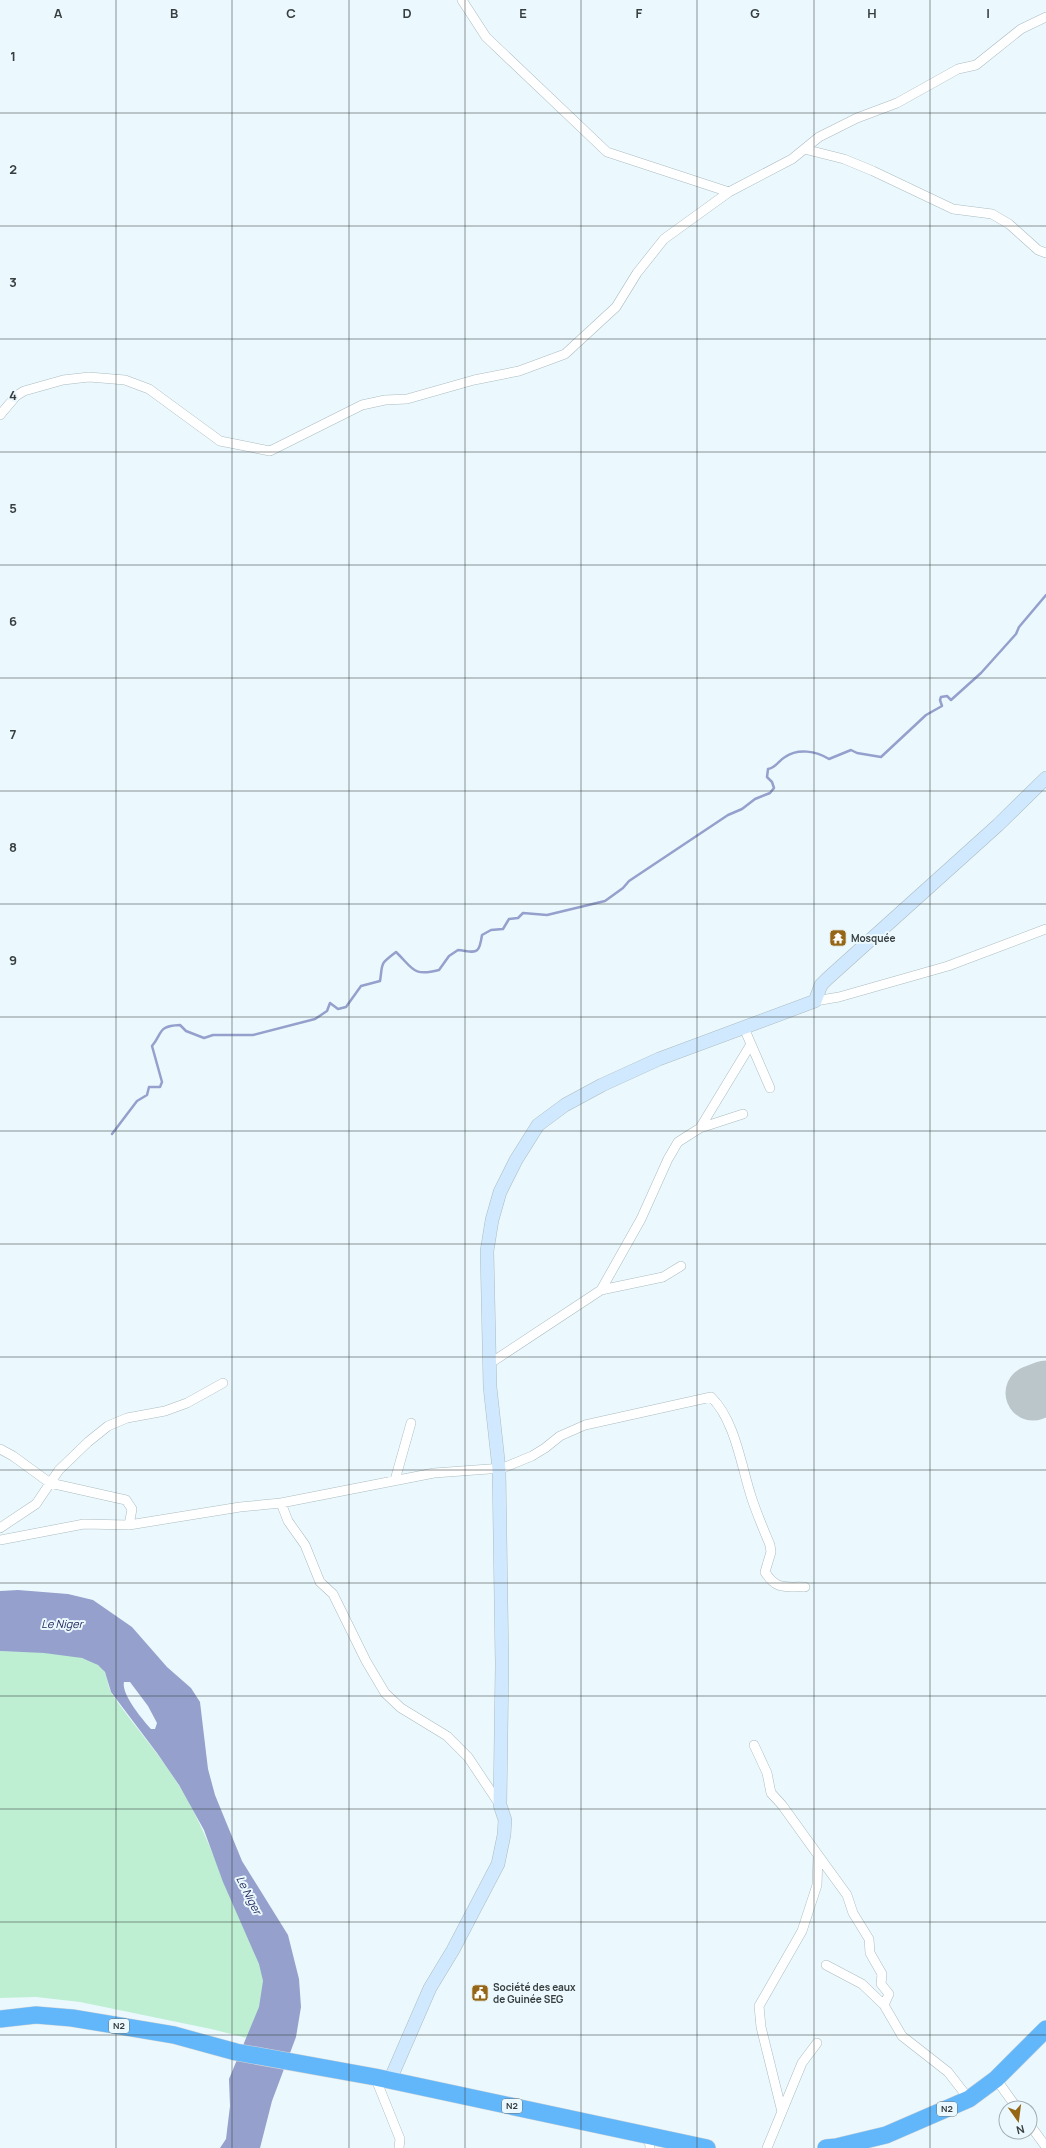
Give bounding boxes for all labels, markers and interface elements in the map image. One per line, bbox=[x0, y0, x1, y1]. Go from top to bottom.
text: A bbox=[54, 4, 63, 22]
text: B bbox=[170, 4, 178, 22]
text: C bbox=[286, 4, 296, 22]
text: D bbox=[402, 4, 412, 22]
text: E bbox=[519, 4, 527, 22]
text: F bbox=[636, 4, 643, 22]
text: G bbox=[750, 4, 760, 22]
text: H bbox=[867, 4, 877, 22]
text: I bbox=[986, 4, 990, 22]
text: 1 bbox=[10, 47, 16, 65]
text: 2 bbox=[9, 160, 17, 178]
text: 3 bbox=[9, 273, 17, 291]
text: 4 bbox=[9, 386, 17, 404]
text: 5 bbox=[9, 499, 17, 517]
text: 6 bbox=[9, 612, 17, 630]
text: 7 bbox=[10, 725, 17, 743]
text: 8 bbox=[9, 838, 17, 856]
temple icon: Mosquée bbox=[828, 928, 848, 948]
place label: Mosquée bbox=[851, 931, 896, 945]
text: 9 bbox=[9, 951, 17, 969]
water label: Le Niger bbox=[41, 1616, 85, 1631]
water label: Le Niger bbox=[233, 1873, 266, 1918]
place label: Société des eaux de Guinée SEG bbox=[493, 1980, 576, 2006]
public building icon: Société des eaux de Guinée SEG bbox=[470, 1983, 490, 2003]
road number: N2 bbox=[109, 2019, 129, 2033]
road number: N2 bbox=[502, 2099, 522, 2113]
north arrow bbox=[998, 2100, 1038, 2140]
road number: N2 bbox=[937, 2102, 957, 2116]
text: N bbox=[1015, 2122, 1026, 2138]

